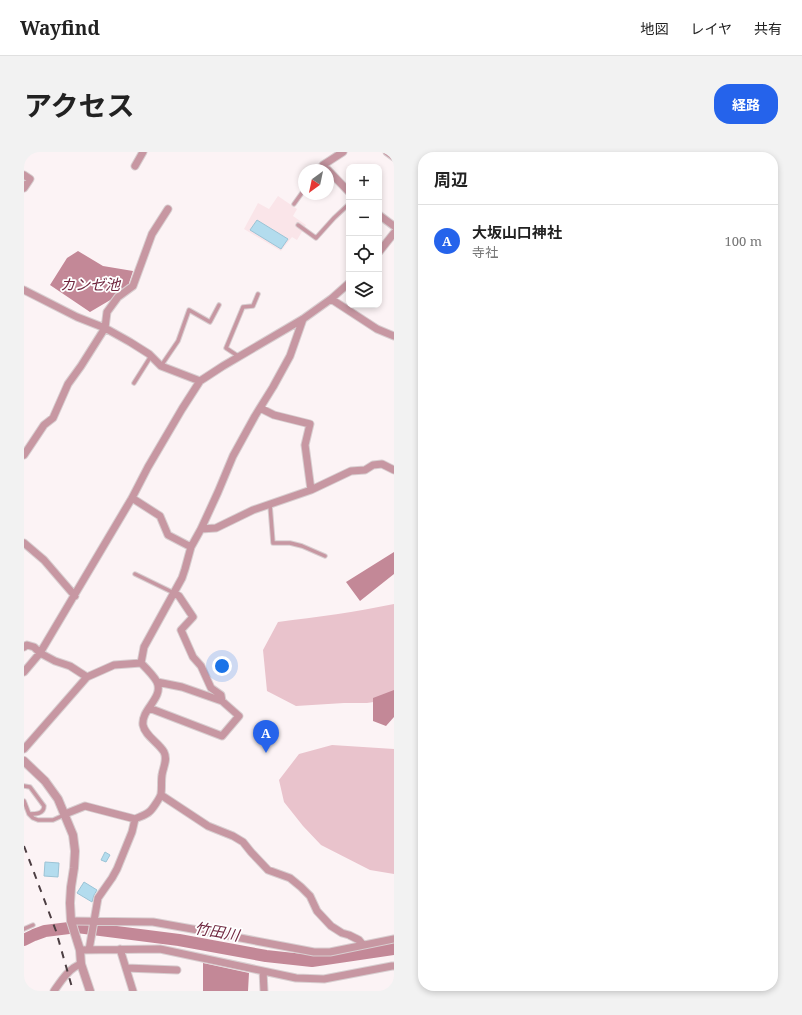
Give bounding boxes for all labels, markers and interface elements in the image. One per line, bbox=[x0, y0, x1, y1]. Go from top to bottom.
text: Wayfind bbox=[20, 15, 100, 41]
text: 地図 bbox=[640, 19, 668, 38]
text: レイヤ bbox=[690, 19, 732, 38]
text: 共有 bbox=[754, 19, 782, 38]
button: 経路 bbox=[714, 84, 778, 124]
text: アクセス bbox=[24, 86, 135, 124]
north arrow bbox=[298, 164, 334, 200]
map controls bbox=[346, 164, 382, 308]
button: + bbox=[346, 164, 382, 200]
text: 周辺 bbox=[434, 168, 468, 191]
button: − bbox=[346, 200, 382, 236]
text: 大坂山口神社 bbox=[472, 222, 562, 242]
text: A bbox=[442, 232, 452, 250]
text: 100 m bbox=[725, 232, 762, 250]
button: locate bbox=[346, 236, 382, 272]
text: 寺社 bbox=[472, 243, 498, 261]
button: layers bbox=[346, 272, 382, 308]
water label: カンゼ池 bbox=[60, 274, 122, 294]
your location bbox=[212, 656, 232, 676]
pin: A bbox=[253, 720, 279, 753]
water label: 竹田川 bbox=[193, 917, 243, 945]

